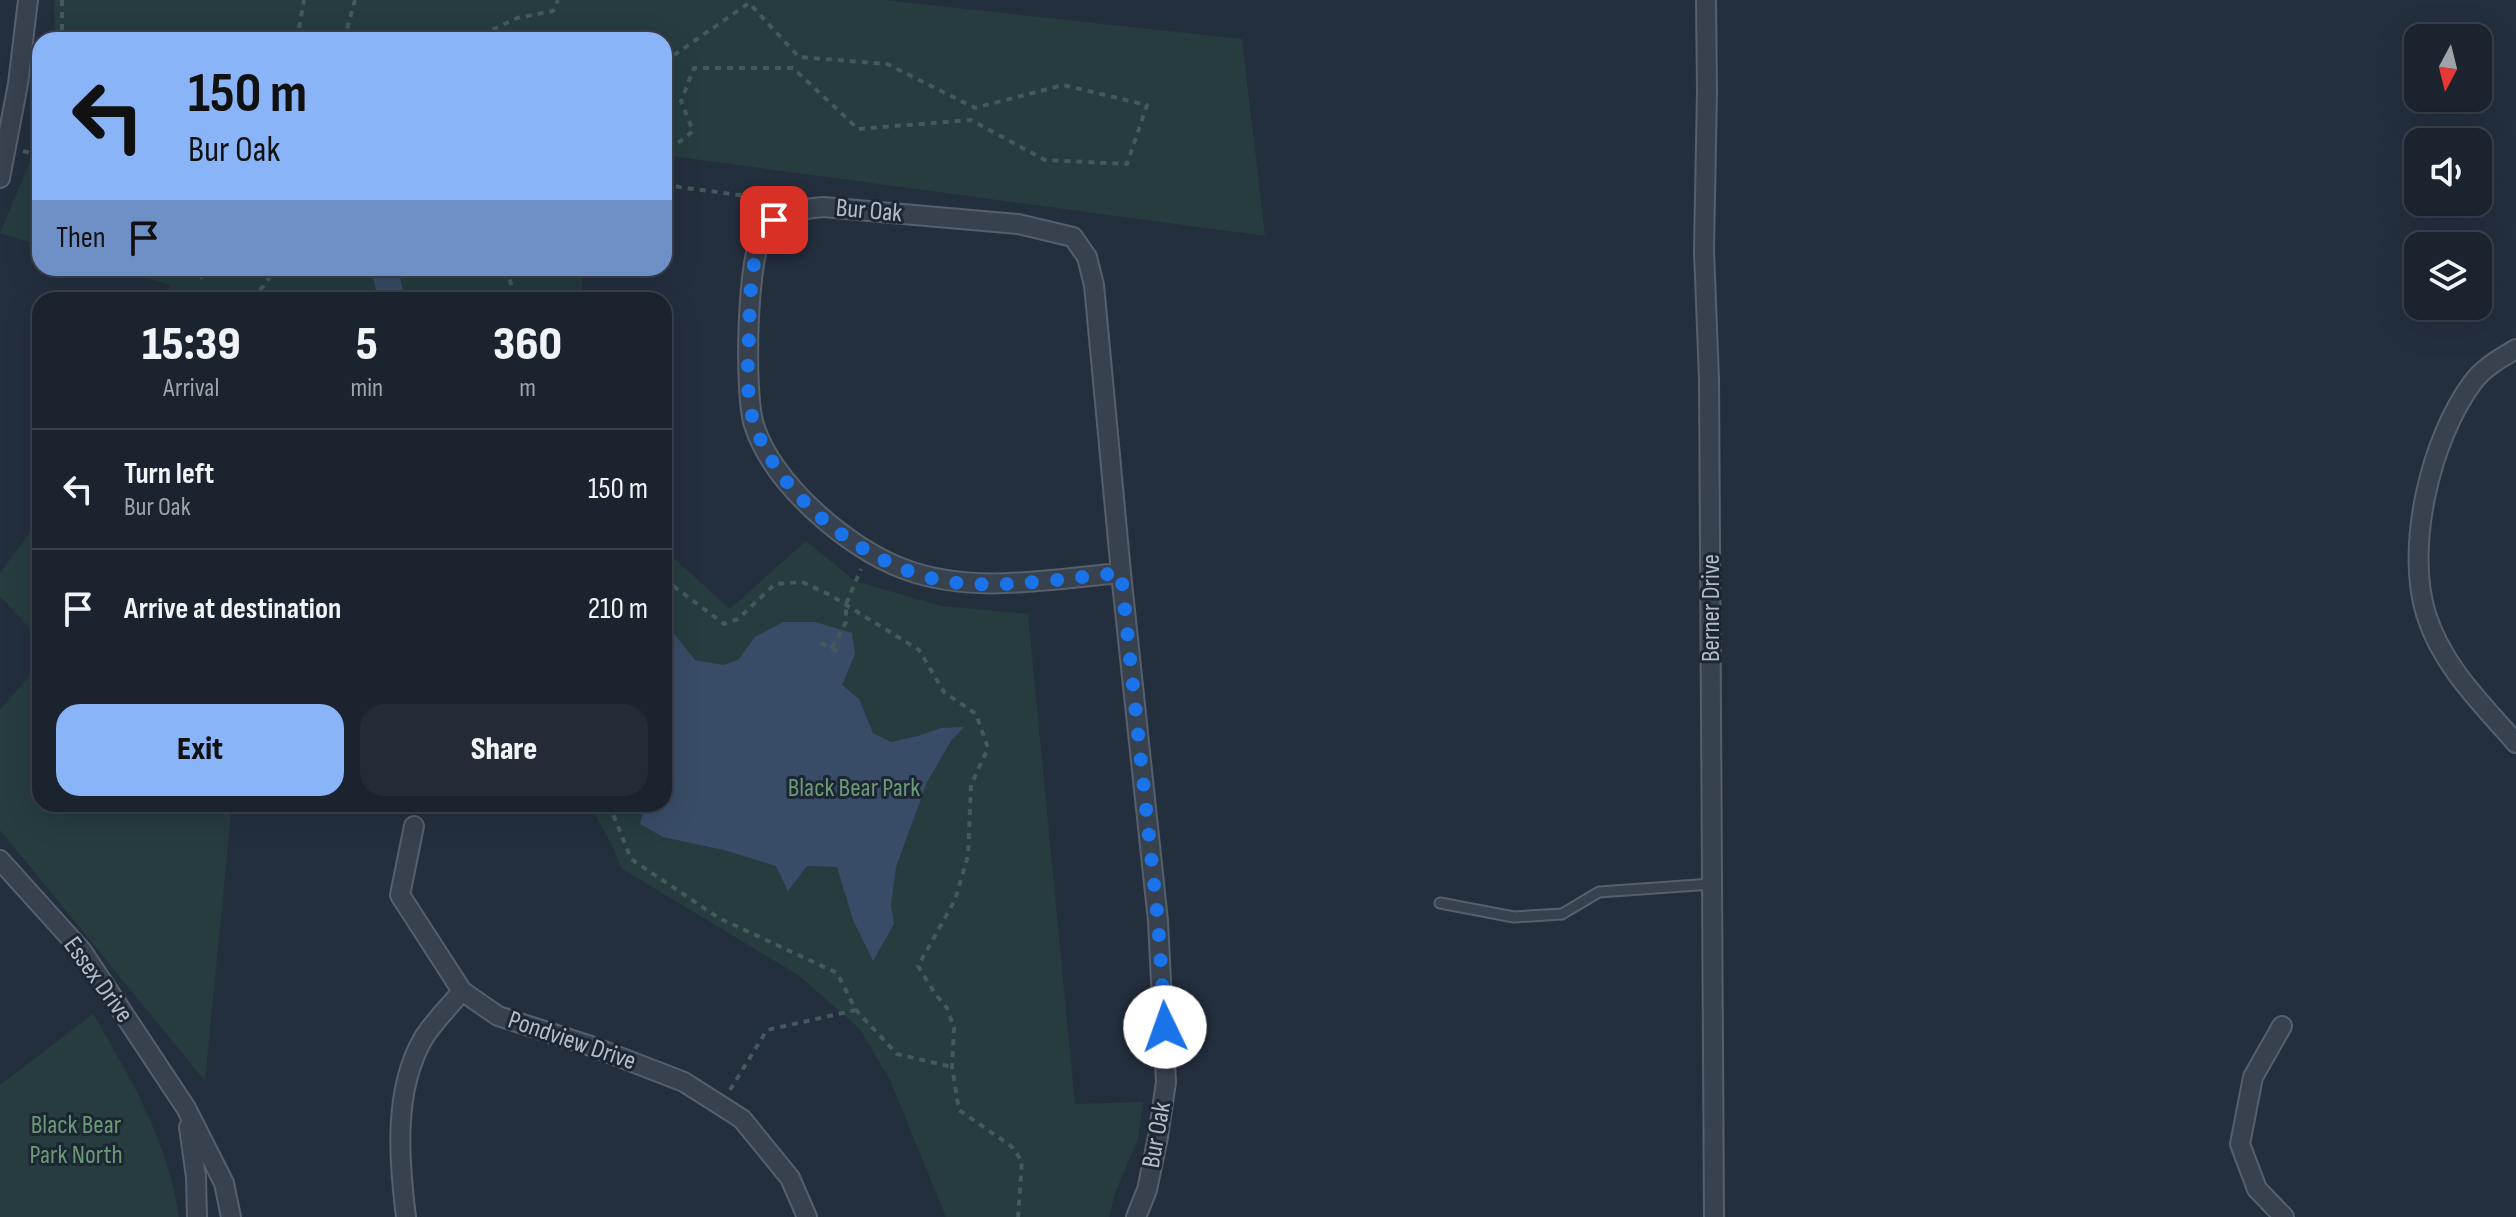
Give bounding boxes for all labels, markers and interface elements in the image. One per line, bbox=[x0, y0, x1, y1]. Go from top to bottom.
north arrow bbox=[2404, 24, 2492, 112]
map controls bbox=[2404, 24, 2492, 320]
text: 150 m bbox=[188, 61, 307, 128]
icon: left bbox=[56, 64, 160, 168]
button: sound bbox=[2404, 128, 2492, 216]
text: Bur Oak bbox=[188, 129, 280, 172]
pin bbox=[740, 186, 808, 254]
street label: Bur Oak bbox=[834, 193, 904, 229]
icon: arrive bbox=[752, 198, 796, 242]
icon: arrive bbox=[122, 216, 166, 260]
text: Then bbox=[56, 220, 106, 256]
button: layers bbox=[2404, 232, 2492, 320]
text: 15:39 bbox=[142, 316, 241, 373]
text: 5 bbox=[356, 316, 378, 373]
text: 360 bbox=[493, 316, 562, 373]
text: Arrival bbox=[163, 373, 219, 404]
text: min bbox=[351, 373, 383, 404]
text: m bbox=[519, 373, 536, 404]
text: Turn left bbox=[124, 456, 214, 492]
icon: left bbox=[56, 467, 100, 511]
text: 150 m bbox=[588, 471, 648, 507]
text: Bur Oak bbox=[124, 492, 191, 523]
street label: Berner Drive bbox=[1696, 554, 1727, 662]
icon: arrive bbox=[56, 587, 100, 631]
text: Arrive at destination bbox=[124, 591, 341, 627]
text: 210 m bbox=[588, 591, 648, 627]
button: Exit bbox=[56, 704, 344, 796]
button: Share bbox=[360, 704, 648, 796]
park label: Black Bear Park bbox=[788, 773, 920, 804]
street label: Essex Drive bbox=[56, 931, 140, 1029]
position arrow bbox=[1123, 985, 1207, 1069]
street label: Pondview Drive bbox=[504, 1005, 640, 1077]
street label: Bur Oak bbox=[1136, 1099, 1178, 1170]
park label: Black Bear Park North bbox=[29, 1110, 123, 1171]

